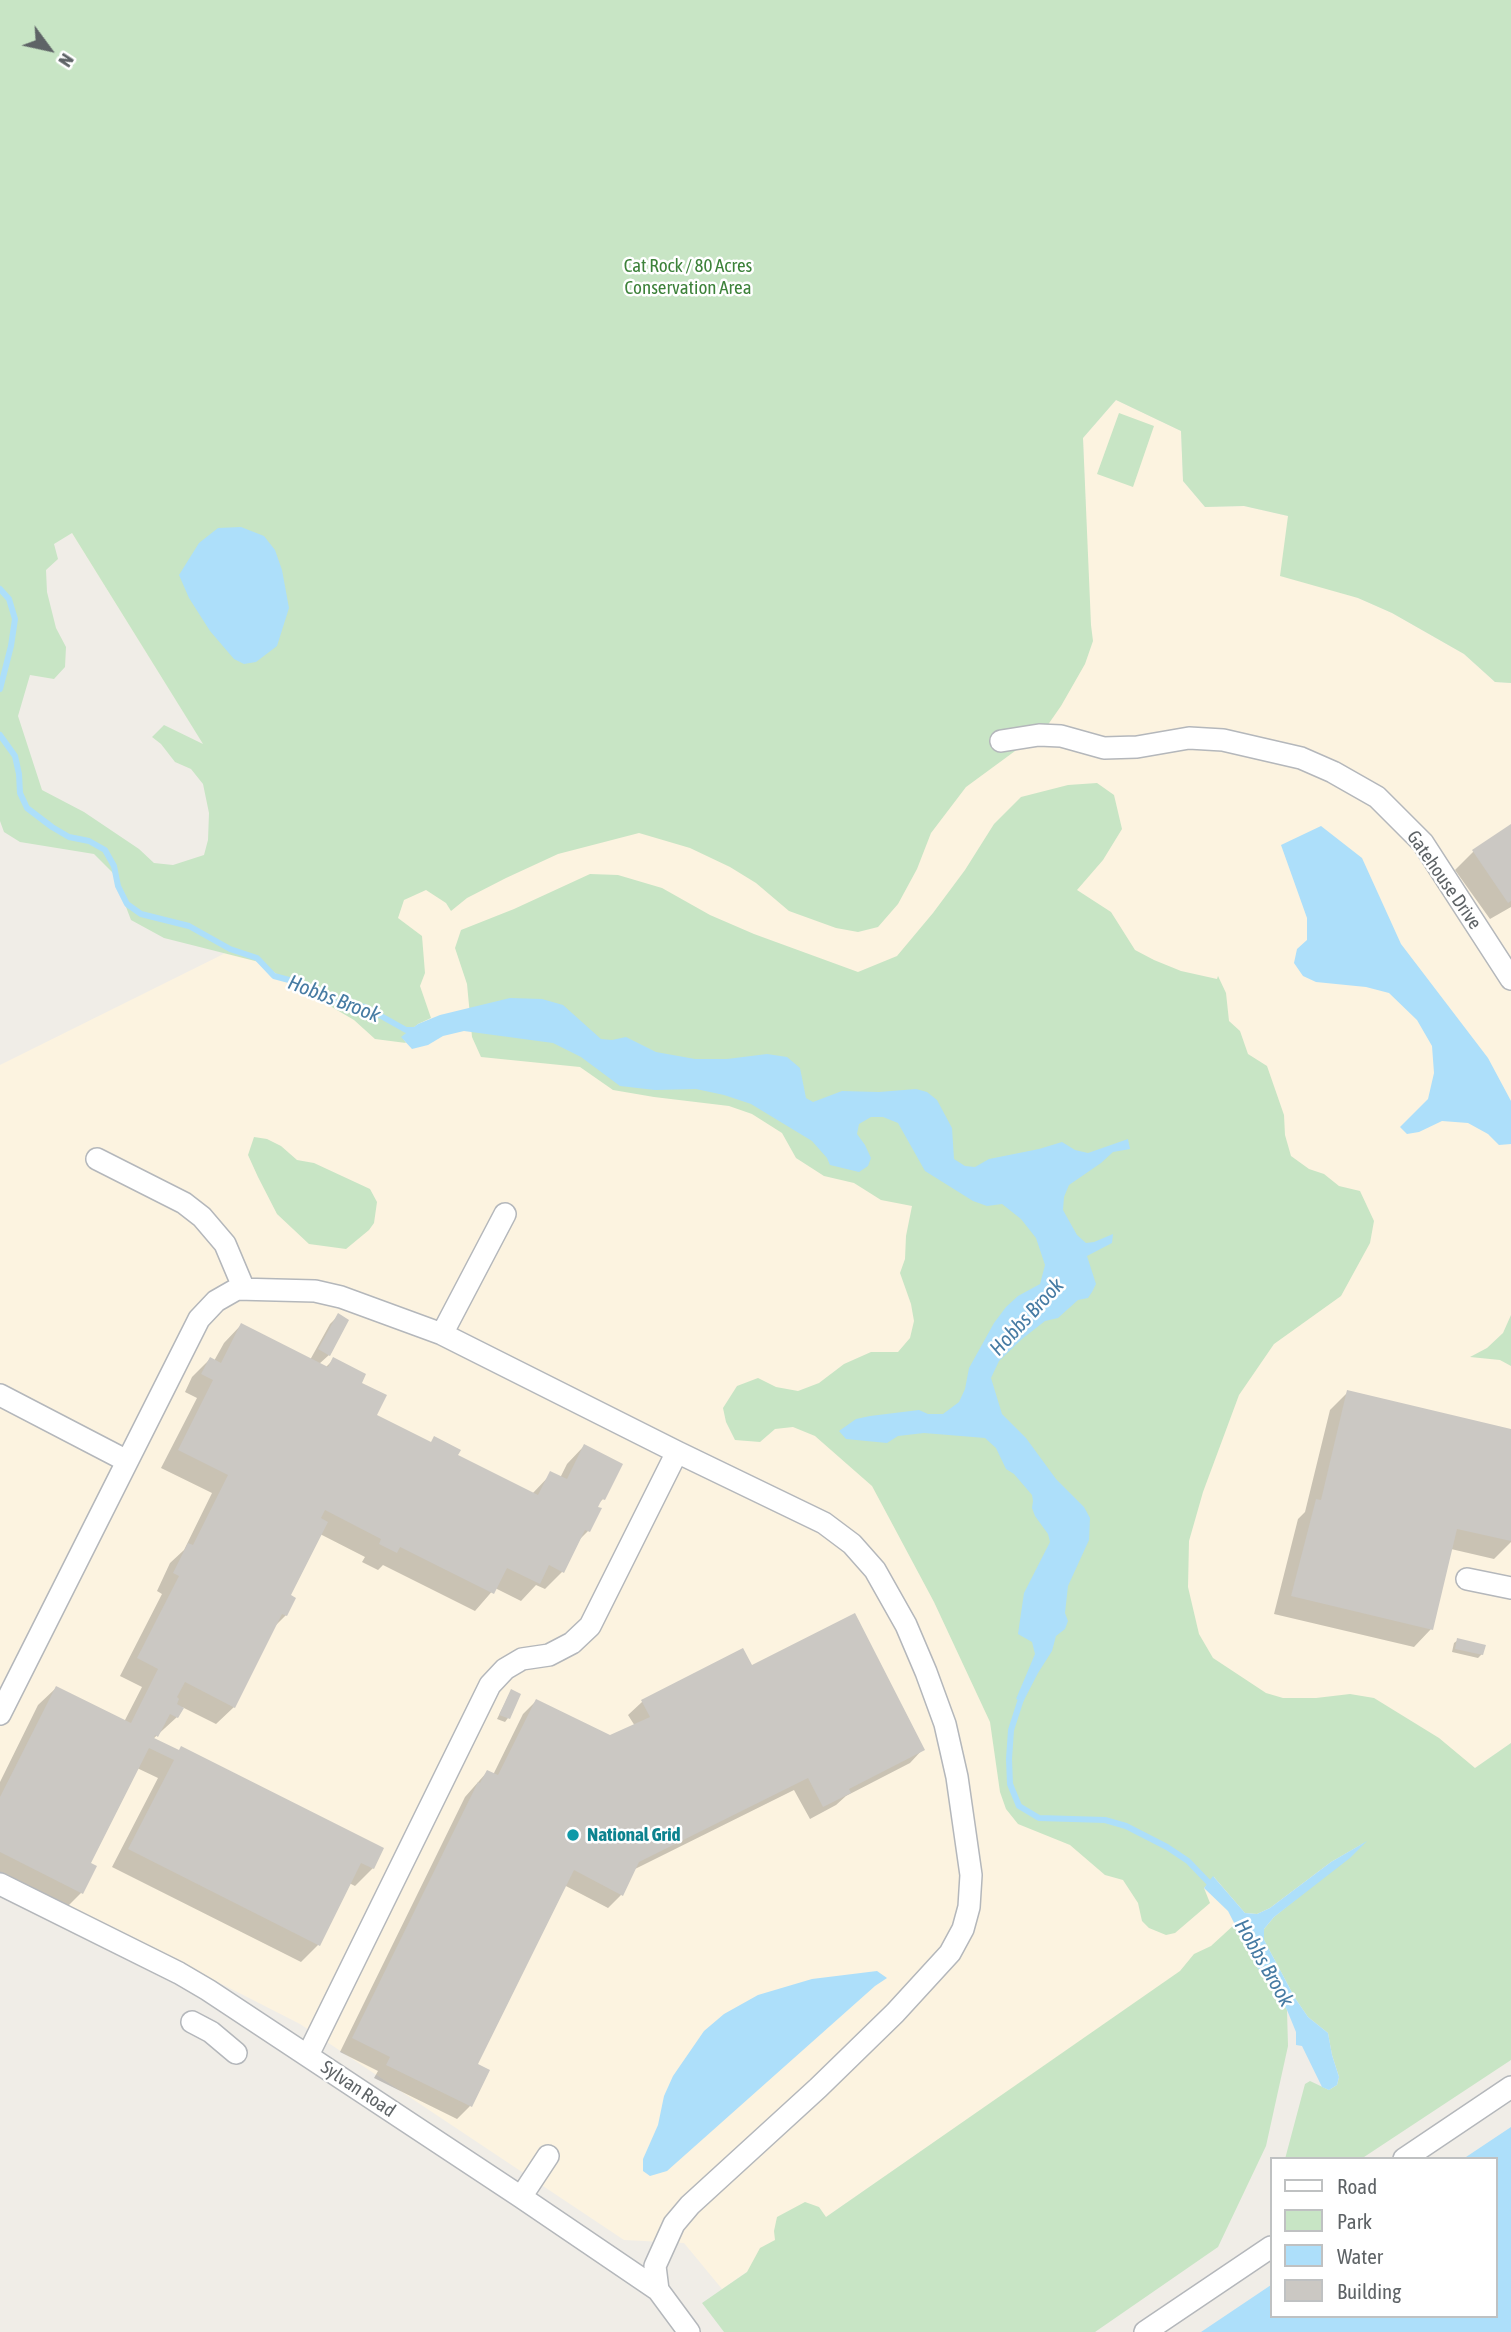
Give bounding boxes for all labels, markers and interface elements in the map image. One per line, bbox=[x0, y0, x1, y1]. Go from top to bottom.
north arrow bbox=[14, 14, 84, 84]
text: N bbox=[54, 50, 79, 71]
park label: Cat Rock / 80 Acres Conservation Area bbox=[624, 255, 752, 299]
street label: Gatehouse Drive bbox=[1402, 826, 1486, 934]
water label: Hobbs Brook bbox=[284, 970, 384, 1028]
water label: Hobbs Brook bbox=[985, 1273, 1069, 1361]
place label: National Grid bbox=[587, 1824, 681, 1846]
marker: National Grid bbox=[565, 1827, 581, 1843]
water label: Hobbs Brook bbox=[1229, 1915, 1299, 2011]
street label: Sylvan Road bbox=[316, 2056, 400, 2122]
legend bbox=[1270, 2157, 1497, 2318]
text: Road bbox=[1337, 2174, 1377, 2198]
text: Park bbox=[1337, 2209, 1372, 2233]
text: Water bbox=[1337, 2244, 1383, 2268]
text: Building bbox=[1337, 2279, 1401, 2303]

